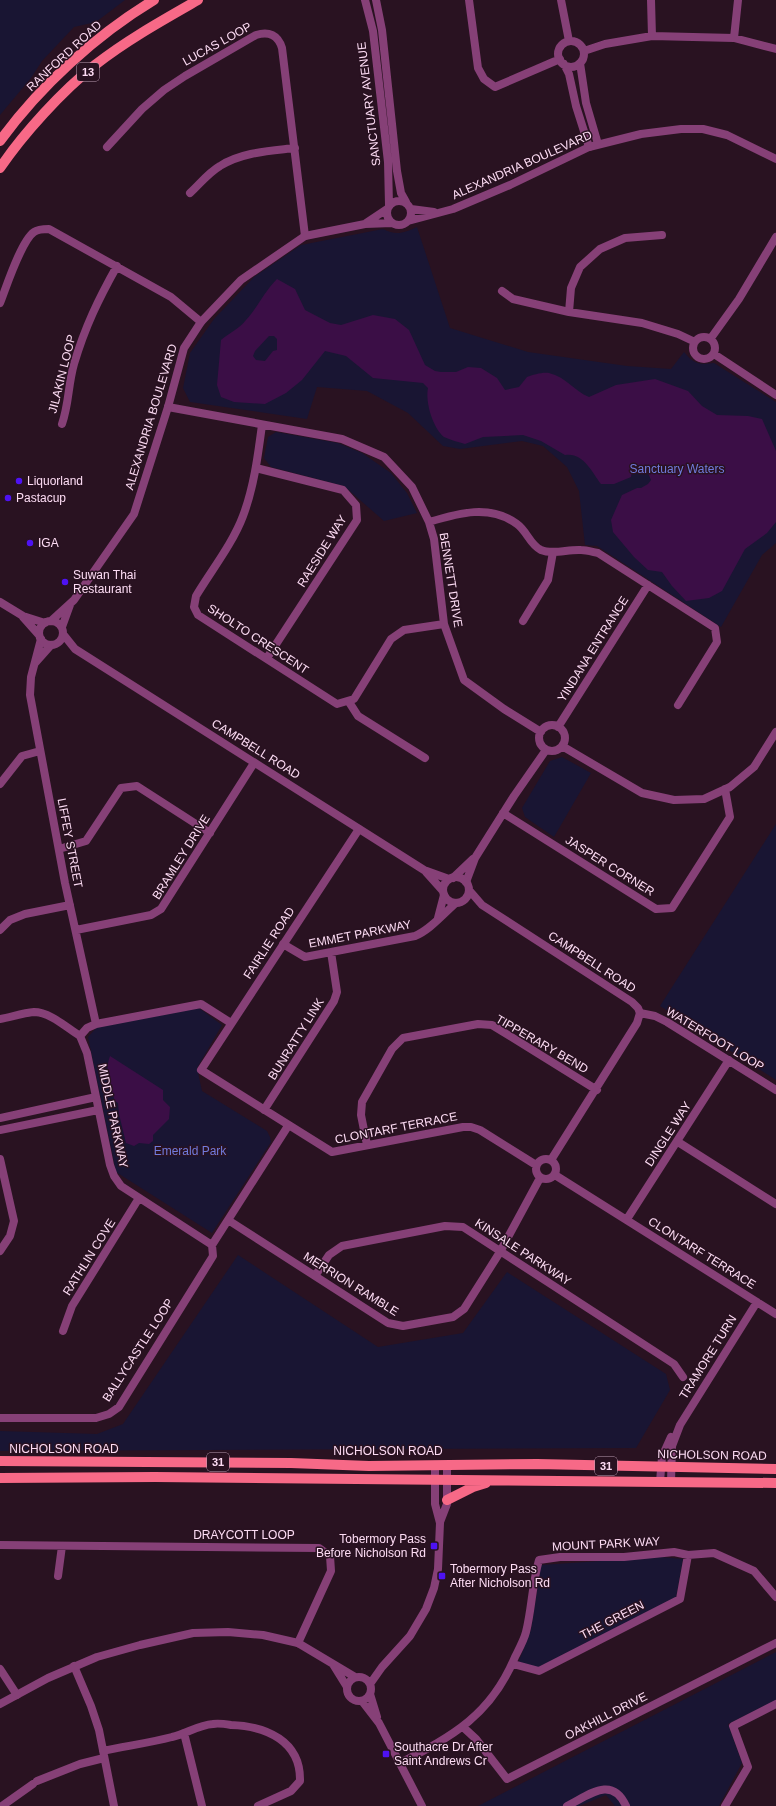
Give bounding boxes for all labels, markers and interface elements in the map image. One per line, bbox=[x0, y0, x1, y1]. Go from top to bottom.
street label: RANFORD ROAD bbox=[24, 17, 105, 94]
street label: LUCAS LOOP bbox=[180, 19, 254, 69]
street label: SANCTUARY AVENUE bbox=[354, 41, 384, 167]
road number: 13 bbox=[77, 63, 99, 81]
street label: ALEXANDRIA BOULEVARD bbox=[450, 128, 595, 202]
street label: JILAKIN LOOP bbox=[45, 333, 79, 415]
street label: ALEXANDRIA BOULEVARD bbox=[122, 342, 180, 492]
park label: Sanctuary Waters bbox=[630, 462, 724, 476]
place label: Liquorland bbox=[27, 474, 83, 488]
marker: Liquorland bbox=[14, 476, 24, 486]
place label: Pastacup bbox=[16, 491, 66, 505]
marker: Pastacup bbox=[3, 493, 13, 503]
street label: RAESIDE WAY bbox=[294, 513, 350, 589]
street label: BENNETT DRIVE bbox=[437, 532, 465, 628]
place label: IGA bbox=[38, 536, 59, 550]
marker: IGA bbox=[25, 538, 35, 548]
place label: Suwan Thai Restaurant bbox=[73, 568, 136, 596]
marker: Suwan Thai Restaurant bbox=[60, 577, 70, 587]
street label: YINDANA ENTRANCE bbox=[555, 594, 631, 704]
street label: SHOLTO CRESCENT bbox=[205, 601, 312, 677]
street label: CAMPBELL ROAD bbox=[209, 716, 303, 782]
street label: LIFFEY STREET bbox=[54, 797, 86, 890]
street label: BRAMLEY DRIVE bbox=[149, 812, 213, 902]
street label: JASPER CORNER bbox=[563, 833, 657, 899]
street label: FAIRLIE ROAD bbox=[241, 904, 298, 981]
street label: EMMET PARKWAY bbox=[308, 917, 412, 951]
street label: CAMPBELL ROAD bbox=[546, 928, 639, 996]
street label: BUNRATTY LINK bbox=[265, 996, 327, 1082]
street label: WATERFOOT LOOP bbox=[663, 1004, 767, 1074]
street label: TIPPERARY BEND bbox=[493, 1012, 591, 1076]
street label: MIDDLE PARKWAY bbox=[95, 1062, 131, 1170]
street label: DINGLE WAY bbox=[642, 1099, 694, 1169]
street label: CLONTARF TERRACE bbox=[334, 1109, 458, 1147]
park label: Emerald Park bbox=[154, 1144, 227, 1158]
street label: CLONTARF TERRACE bbox=[646, 1214, 758, 1292]
street label: RATHLIN COVE bbox=[60, 1216, 118, 1298]
street label: KINSALE PARKWAY bbox=[472, 1216, 574, 1288]
street label: MERRION RAMBLE bbox=[301, 1249, 401, 1319]
street label: BALLYCASTLE LOOP bbox=[99, 1296, 177, 1404]
street label: TRAMORE TURN bbox=[677, 1312, 739, 1402]
street label: NICHOLSON ROAD bbox=[9, 1442, 119, 1456]
street label: NICHOLSON ROAD bbox=[333, 1444, 443, 1458]
street label: NICHOLSON ROAD bbox=[657, 1447, 767, 1463]
road number: 31 bbox=[207, 1453, 229, 1471]
road number: 31 bbox=[595, 1457, 617, 1475]
street label: DRAYCOTT LOOP bbox=[193, 1528, 295, 1542]
place label: Tobermory Pass Before Nicholson Rd bbox=[316, 1532, 426, 1560]
street label: MOUNT PARK WAY bbox=[552, 1534, 660, 1554]
marker: Tobermory Pass Before Nicholson Rd bbox=[429, 1541, 439, 1551]
place label: Tobermory Pass After Nicholson Rd bbox=[450, 1562, 550, 1590]
marker: Tobermory Pass After Nicholson Rd bbox=[437, 1571, 447, 1581]
street label: THE GREEN bbox=[578, 1598, 646, 1642]
street label: OAKHILL DRIVE bbox=[563, 1689, 649, 1743]
place label: Southacre Dr After Saint Andrews Cr bbox=[394, 1740, 493, 1768]
marker: Southacre Dr After Saint Andrews Cr bbox=[381, 1749, 391, 1759]

